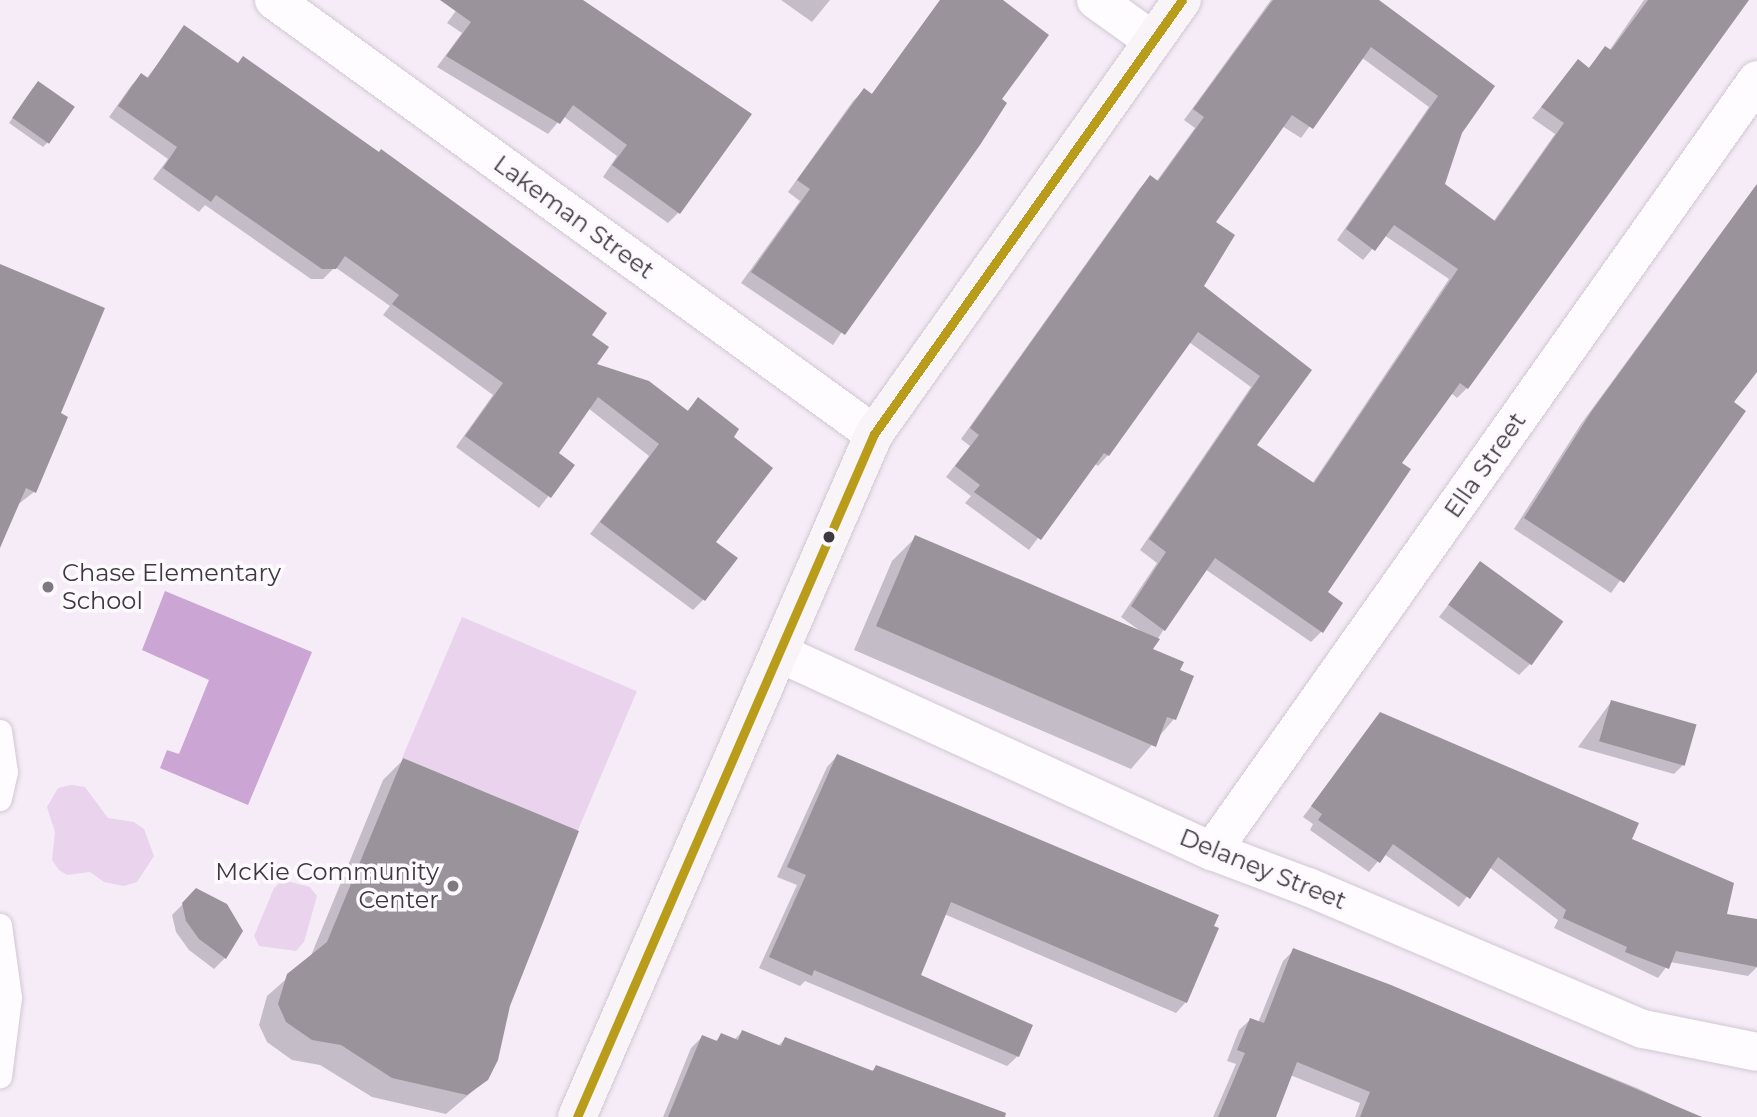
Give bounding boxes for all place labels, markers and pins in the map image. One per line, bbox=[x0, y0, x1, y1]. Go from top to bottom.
unlabelled marker bbox=[822, 530, 836, 544]
place label: Chase Elementary School bbox=[62, 559, 281, 615]
marker: Chase Elementary School bbox=[40, 579, 56, 595]
place label: McKie Community Center bbox=[215, 858, 439, 914]
marker: McKie Community Center bbox=[445, 878, 461, 894]

